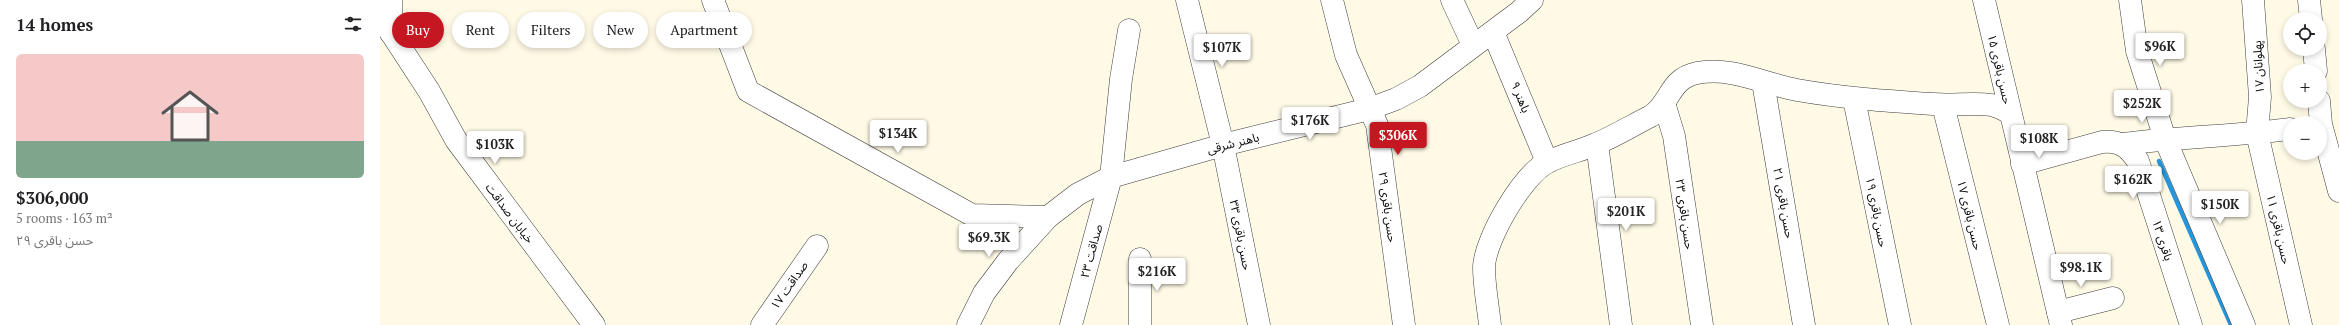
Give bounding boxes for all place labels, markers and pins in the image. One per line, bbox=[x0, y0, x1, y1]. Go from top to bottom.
pin: $96K bbox=[2136, 33, 2184, 67]
pin: $107K bbox=[1194, 34, 1250, 68]
pin: $252K bbox=[2114, 90, 2170, 124]
pin: $176K bbox=[1282, 107, 1338, 141]
pin: $134K bbox=[870, 120, 926, 154]
pin: $306K bbox=[1370, 122, 1426, 156]
pin: $108K bbox=[2011, 125, 2067, 159]
pin: $103K bbox=[467, 131, 523, 165]
pin: $162K bbox=[2105, 166, 2161, 200]
pin: $150K bbox=[2192, 191, 2248, 225]
pin: $201K bbox=[1598, 198, 1654, 232]
pin: $69.3K bbox=[956, 224, 1022, 258]
pin: $98.1K bbox=[2048, 254, 2114, 288]
pin: $216K bbox=[1129, 258, 1185, 292]

